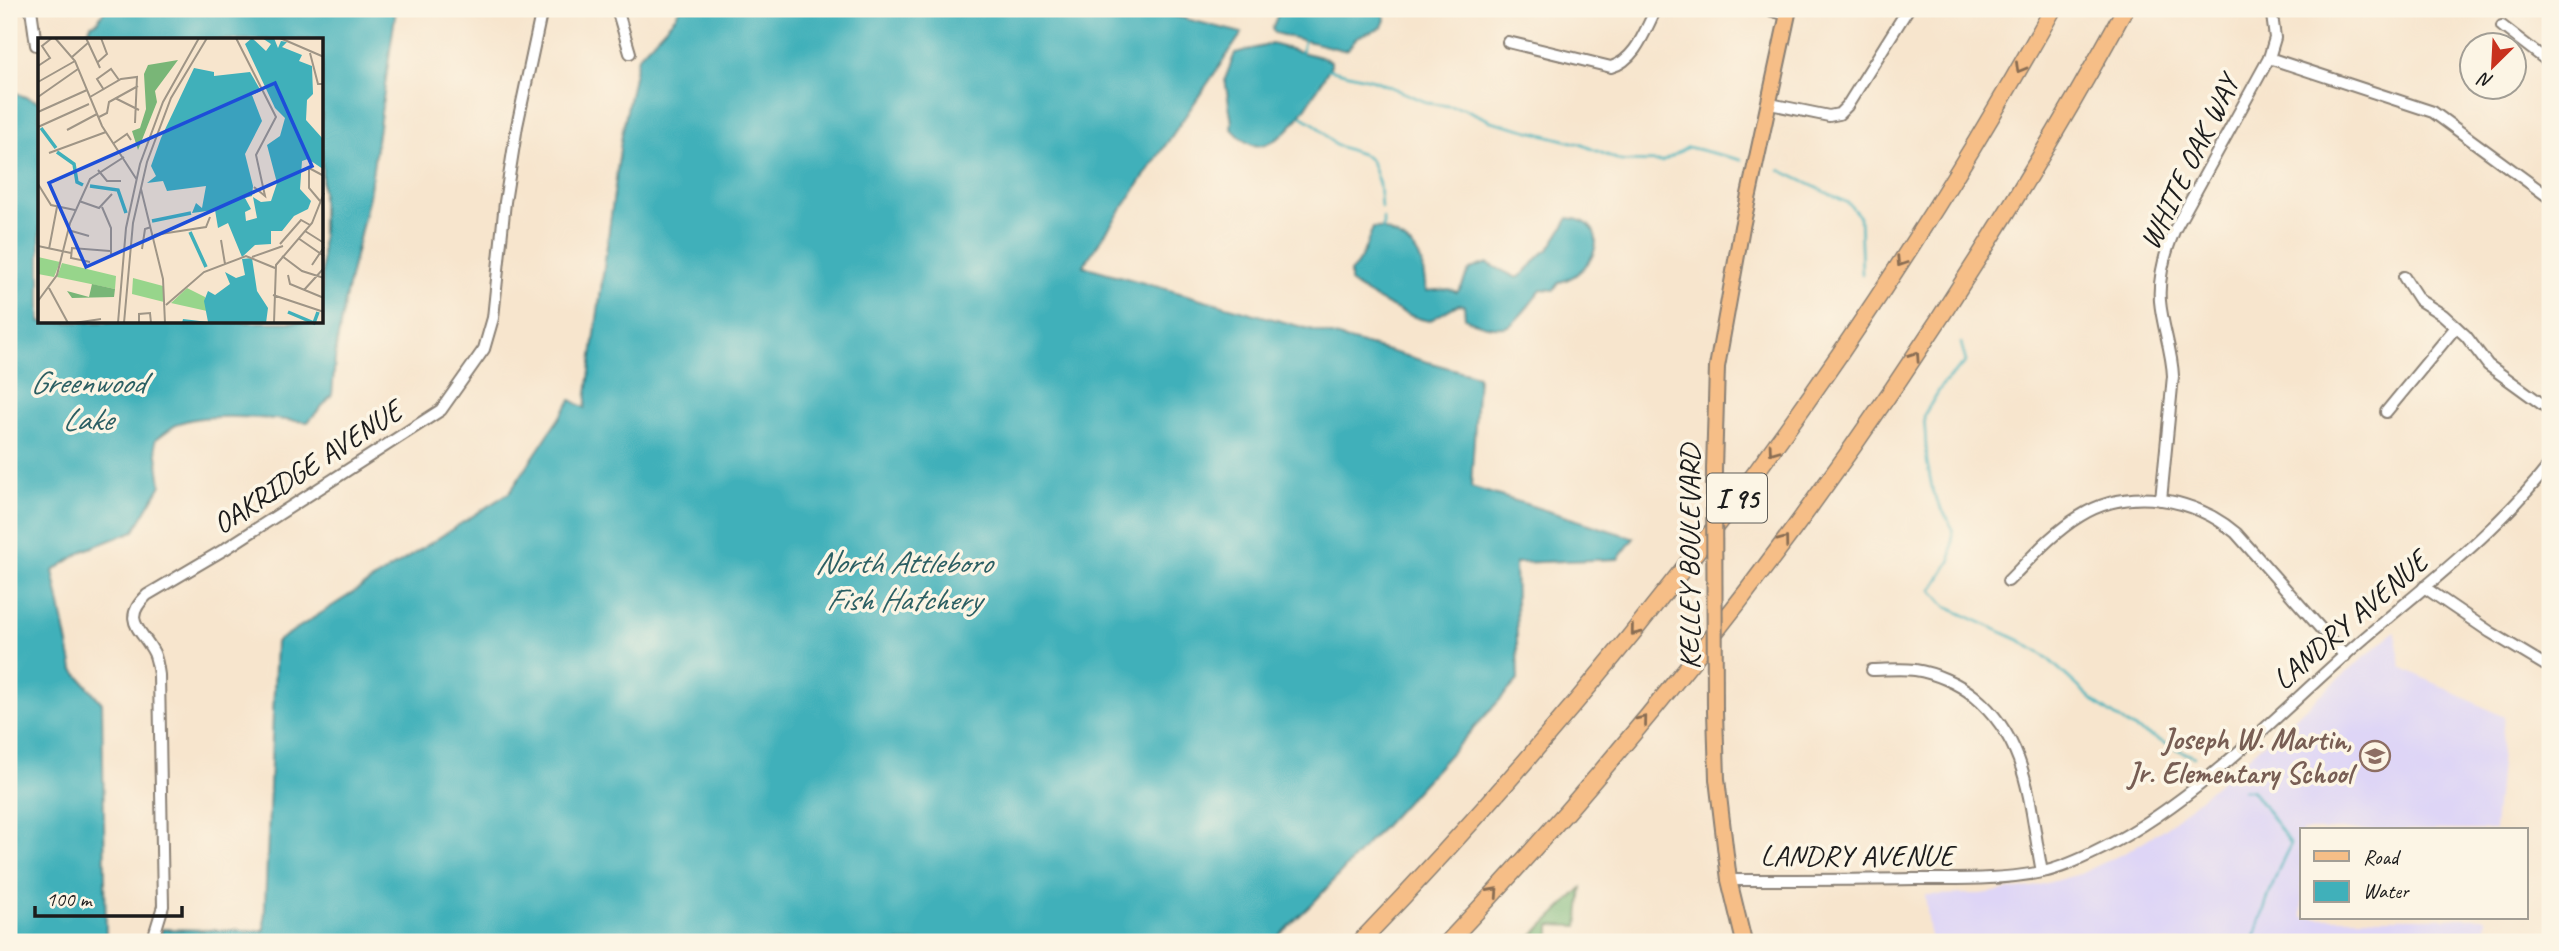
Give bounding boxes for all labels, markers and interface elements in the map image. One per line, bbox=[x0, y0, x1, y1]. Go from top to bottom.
north arrow bbox=[2458, 32, 2528, 102]
inset map bbox=[38, 38, 324, 324]
one-way arrow bbox=[2015, 61, 2028, 74]
street label: WHITE OAK WAY bbox=[2130, 65, 2249, 255]
text: N bbox=[2473, 66, 2497, 94]
one-way arrow bbox=[1897, 254, 1909, 267]
one-way arrow bbox=[1907, 350, 1920, 363]
water label: Greenwood Lake bbox=[30, 362, 153, 440]
street label: OAKRIDGE AVENUE bbox=[205, 390, 412, 542]
street label: KELLEY BOULEVARD bbox=[1670, 442, 1708, 669]
one-way arrow bbox=[1769, 442, 1781, 455]
road number: I 95 bbox=[1707, 474, 1767, 522]
one-way arrow bbox=[1775, 537, 1788, 549]
street label: LANDRY AVENUE bbox=[2265, 540, 2438, 698]
water label: North Attleboro Fish Hatchery bbox=[815, 542, 995, 620]
one-way arrow bbox=[1630, 623, 1643, 635]
one-way arrow bbox=[1635, 716, 1647, 729]
place label: Joseph W. Martin, Jr. Elementary School bbox=[2126, 720, 2358, 792]
school or university icon: Joseph W. Martin, Jr. Elementary School bbox=[2358, 739, 2392, 773]
legend bbox=[2300, 828, 2528, 920]
street label: LANDRY AVENUE bbox=[1760, 836, 1957, 874]
text: Road bbox=[2363, 844, 2402, 870]
scale bar bbox=[35, 874, 182, 918]
text: Water bbox=[2363, 878, 2410, 904]
text: 100 m bbox=[46, 886, 93, 912]
one-way arrow bbox=[1486, 887, 1498, 900]

